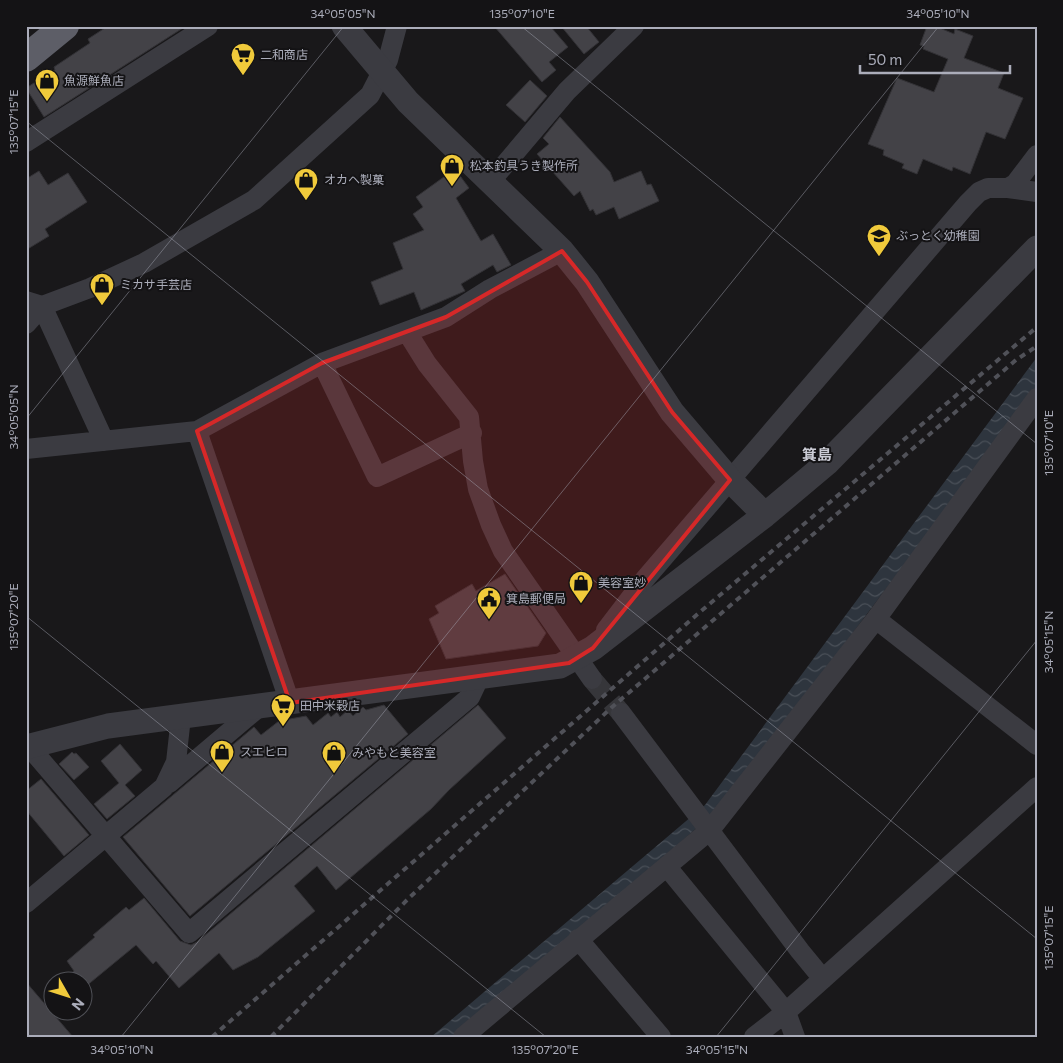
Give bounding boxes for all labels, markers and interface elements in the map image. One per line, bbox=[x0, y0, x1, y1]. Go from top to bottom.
text: 34°05'05"N bbox=[310, 6, 376, 20]
text: 135°07'10"E bbox=[489, 6, 555, 20]
text: 34°05'10"N bbox=[906, 6, 970, 20]
supermarket icon: 二和商店 bbox=[230, 42, 256, 76]
scale bar bbox=[860, 42, 1010, 74]
place label: 二和商店 bbox=[260, 47, 308, 61]
text: 50 m bbox=[868, 50, 902, 68]
shop icon: 魚源鮮魚店 bbox=[34, 68, 60, 102]
place label: 魚源鮮魚店 bbox=[64, 73, 124, 87]
text: 135°07'15"E bbox=[6, 90, 20, 154]
shop icon: 松本釣具うき製作所 bbox=[439, 153, 465, 187]
place label: 松本釣具うき製作所 bbox=[470, 158, 578, 172]
shop icon: オカヘ製菓 bbox=[293, 167, 319, 201]
place label: オカヘ製菓 bbox=[324, 172, 384, 186]
school or university icon: ぶっとく幼稚園 bbox=[866, 223, 892, 257]
place label: ぶっとく幼稚園 bbox=[896, 228, 980, 242]
shop icon: ミカサ手芸店 bbox=[89, 272, 115, 306]
place label: ミカサ手芸店 bbox=[120, 277, 192, 291]
text: 34°05'05"N bbox=[6, 384, 20, 450]
text: 135°07'10"E bbox=[1041, 410, 1055, 476]
district label: 箕島 bbox=[802, 445, 832, 463]
shop icon: 美容室妙 bbox=[568, 570, 594, 604]
place label: 美容室妙 bbox=[598, 575, 646, 589]
text: 135°07'20"E bbox=[6, 583, 20, 651]
public building icon: 箕島郵便局 bbox=[476, 586, 502, 620]
place label: 箕島郵便局 bbox=[506, 591, 566, 605]
text: 34°05'15"N bbox=[1041, 611, 1055, 673]
supermarket icon: 田中米穀店 bbox=[270, 693, 296, 727]
place label: 田中米穀店 bbox=[300, 698, 360, 712]
shop icon: スエヒロ bbox=[209, 739, 235, 773]
shop icon: みやもと美容室 bbox=[321, 740, 347, 774]
place label: スエヒロ bbox=[240, 744, 288, 758]
place label: みやもと美容室 bbox=[352, 745, 436, 759]
text: 135°07'15"E bbox=[1041, 906, 1055, 970]
north arrow bbox=[42, 970, 92, 1020]
text: N bbox=[69, 995, 88, 1014]
text: 34°05'10"N bbox=[90, 1042, 154, 1056]
text: 135°07'20"E bbox=[511, 1042, 579, 1056]
text: 34°05'15"N bbox=[686, 1042, 748, 1056]

